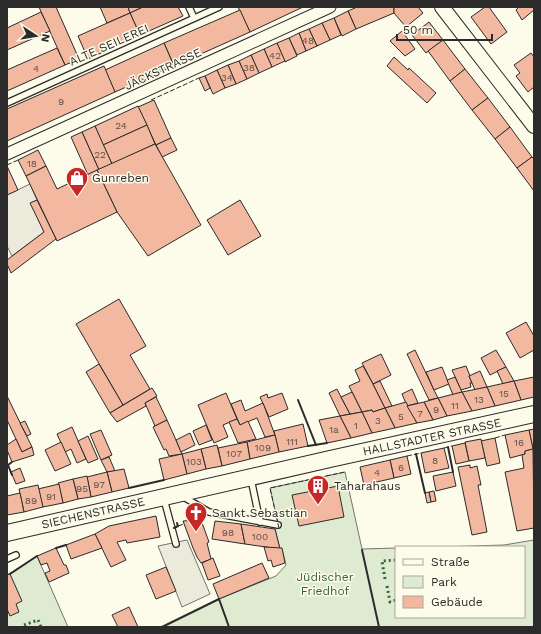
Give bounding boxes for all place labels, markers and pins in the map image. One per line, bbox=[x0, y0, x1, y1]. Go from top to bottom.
shop icon: Gunreben bbox=[64, 165, 90, 198]
place label: Gunreben bbox=[92, 171, 149, 185]
building icon: Taharahaus bbox=[305, 473, 331, 506]
place label: Taharahaus bbox=[334, 479, 401, 493]
church icon: Sankt Sebastian bbox=[183, 500, 209, 533]
place label: Sankt Sebastian bbox=[212, 506, 307, 520]

